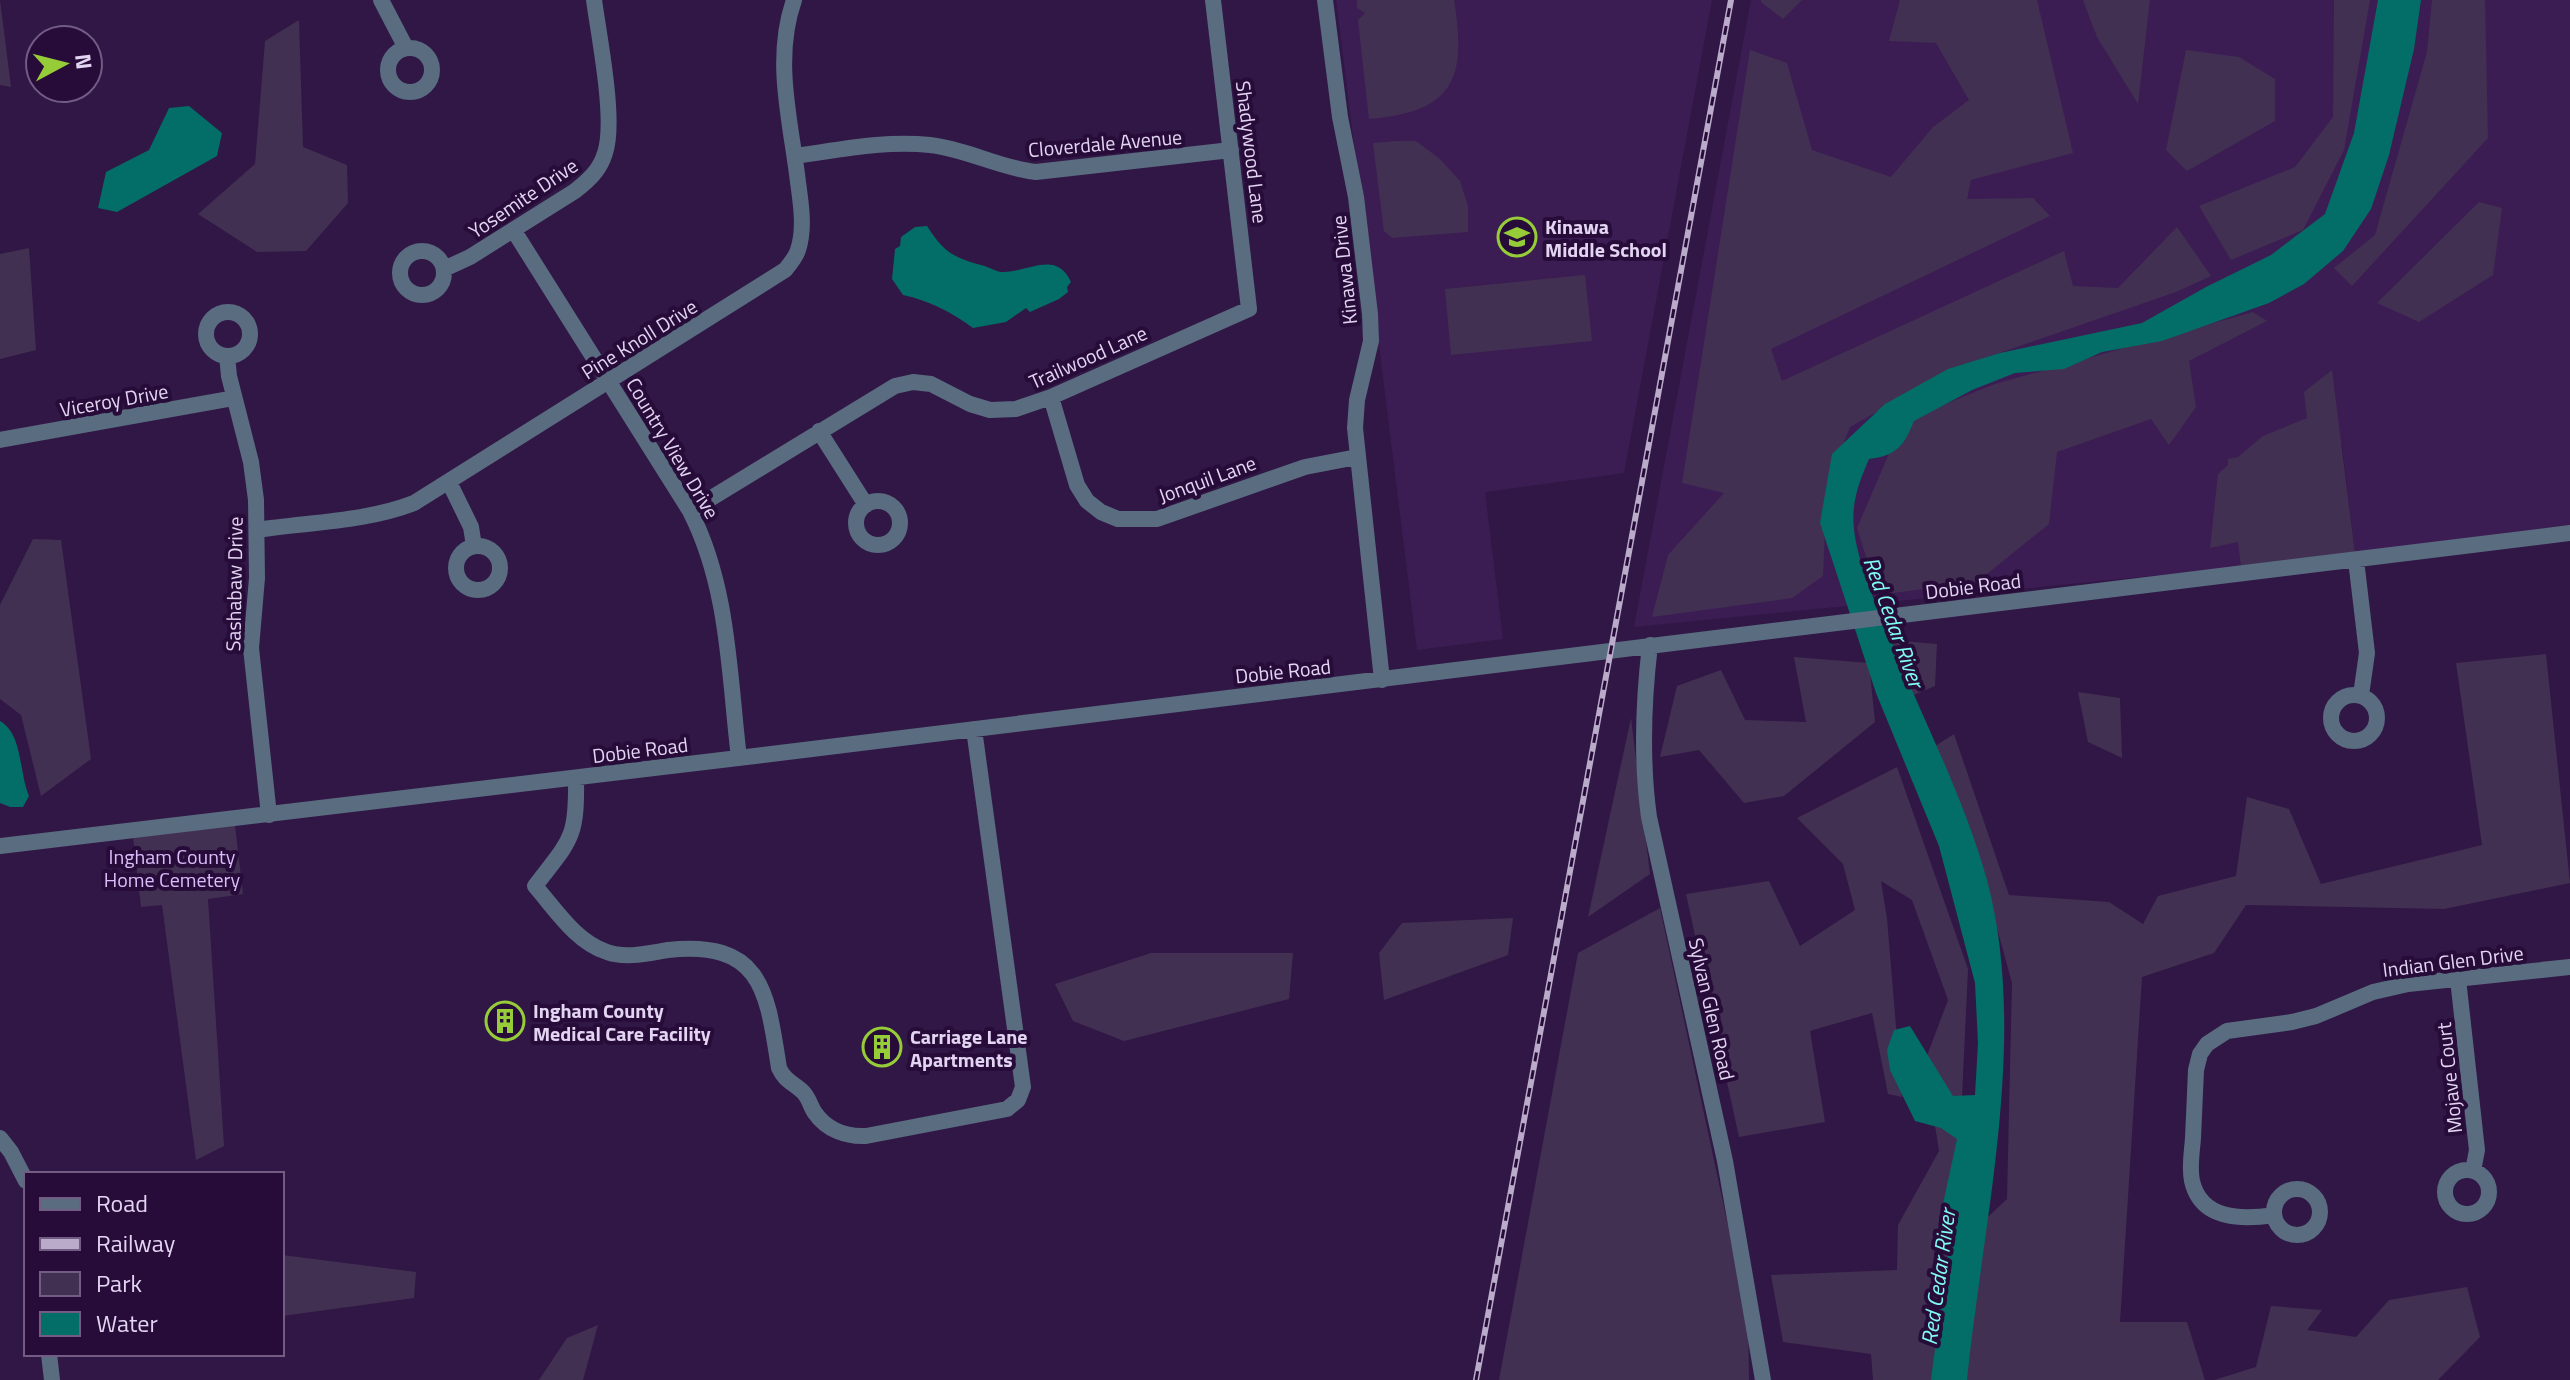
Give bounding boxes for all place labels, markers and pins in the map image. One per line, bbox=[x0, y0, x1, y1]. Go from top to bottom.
place label: Kinawa Middle School bbox=[1545, 211, 1667, 265]
school or university icon: Kinawa Middle School bbox=[1496, 216, 1538, 258]
place label: Ingham County Medical Care Facility bbox=[533, 995, 711, 1049]
building icon: Ingham County Medical Care Facility bbox=[484, 1000, 526, 1042]
place label: Carriage Lane Apartments bbox=[910, 1021, 1028, 1075]
building icon: Carriage Lane Apartments bbox=[861, 1026, 903, 1068]

